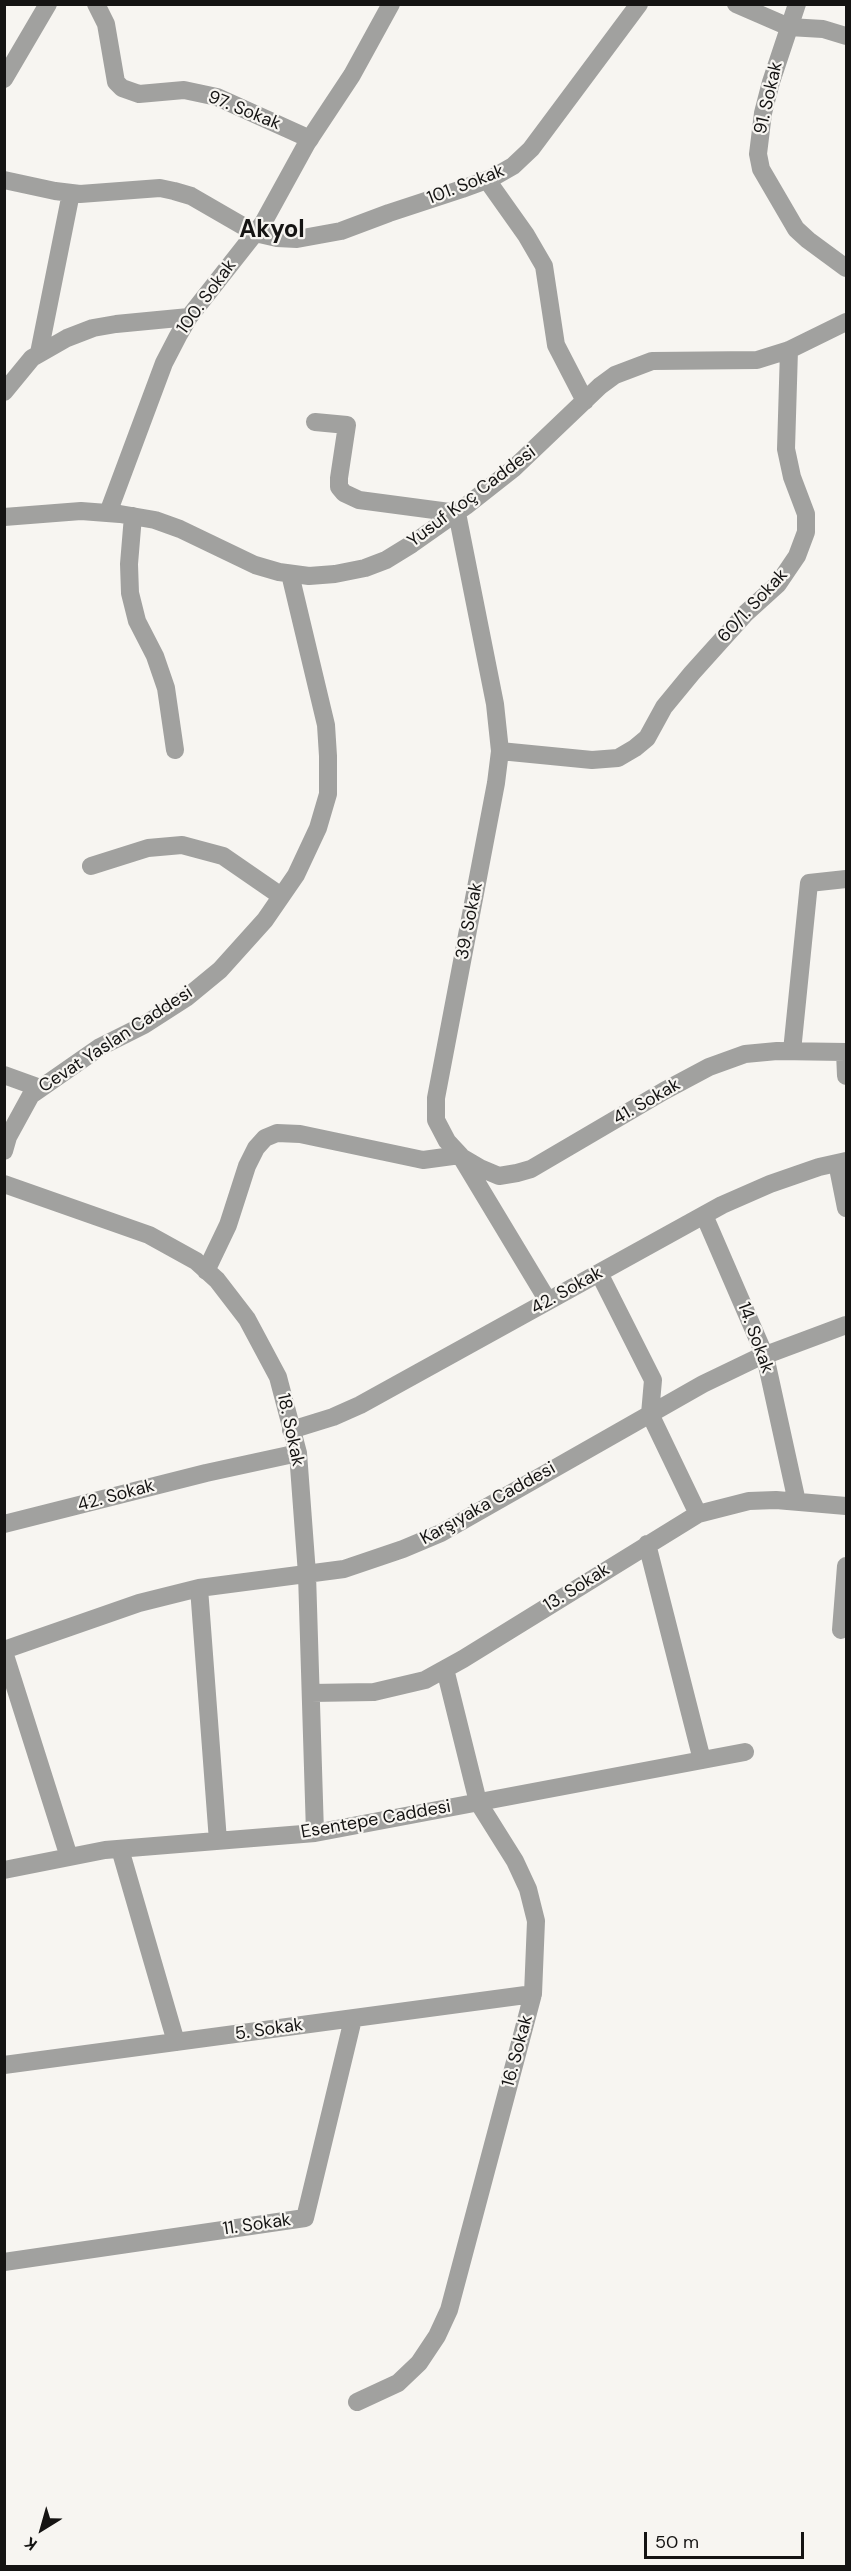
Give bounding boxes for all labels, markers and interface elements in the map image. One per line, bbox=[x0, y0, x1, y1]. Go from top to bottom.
street label: 91. Sokak bbox=[750, 60, 788, 136]
street label: 97. Sokak bbox=[204, 87, 284, 135]
street label: 101. Sokak bbox=[424, 160, 508, 210]
district label: Akyol bbox=[239, 217, 305, 245]
street label: 100. Sokak bbox=[173, 256, 241, 338]
street label: Yusuf Koç Caddesi bbox=[404, 442, 540, 552]
street label: 60/1. Sokak bbox=[713, 565, 793, 647]
street label: 39. Sokak bbox=[452, 881, 488, 961]
street label: Cevat Yaslan Caddesi bbox=[35, 982, 197, 1098]
street label: 41. Sokak bbox=[610, 1074, 684, 1130]
street label: 42. Sokak bbox=[527, 1262, 607, 1320]
street label: 14. Sokak bbox=[732, 1300, 778, 1376]
street label: 18. Sokak bbox=[272, 1392, 308, 1468]
street label: Karşıyaka Caddesi bbox=[417, 1458, 559, 1550]
street label: 42. Sokak bbox=[75, 1475, 157, 1517]
street label: 13. Sokak bbox=[540, 1559, 614, 1617]
street label: Esentepe Caddesi bbox=[299, 1796, 453, 1844]
street label: 16. Sokak bbox=[498, 2013, 538, 2089]
street label: 5. Sokak bbox=[234, 2015, 304, 2045]
street label: 11. Sokak bbox=[222, 2210, 292, 2240]
north arrow bbox=[12, 2499, 72, 2559]
scale bar bbox=[647, 2520, 808, 2558]
text: 50 m bbox=[655, 2530, 699, 2554]
text: K bbox=[20, 2532, 41, 2555]

